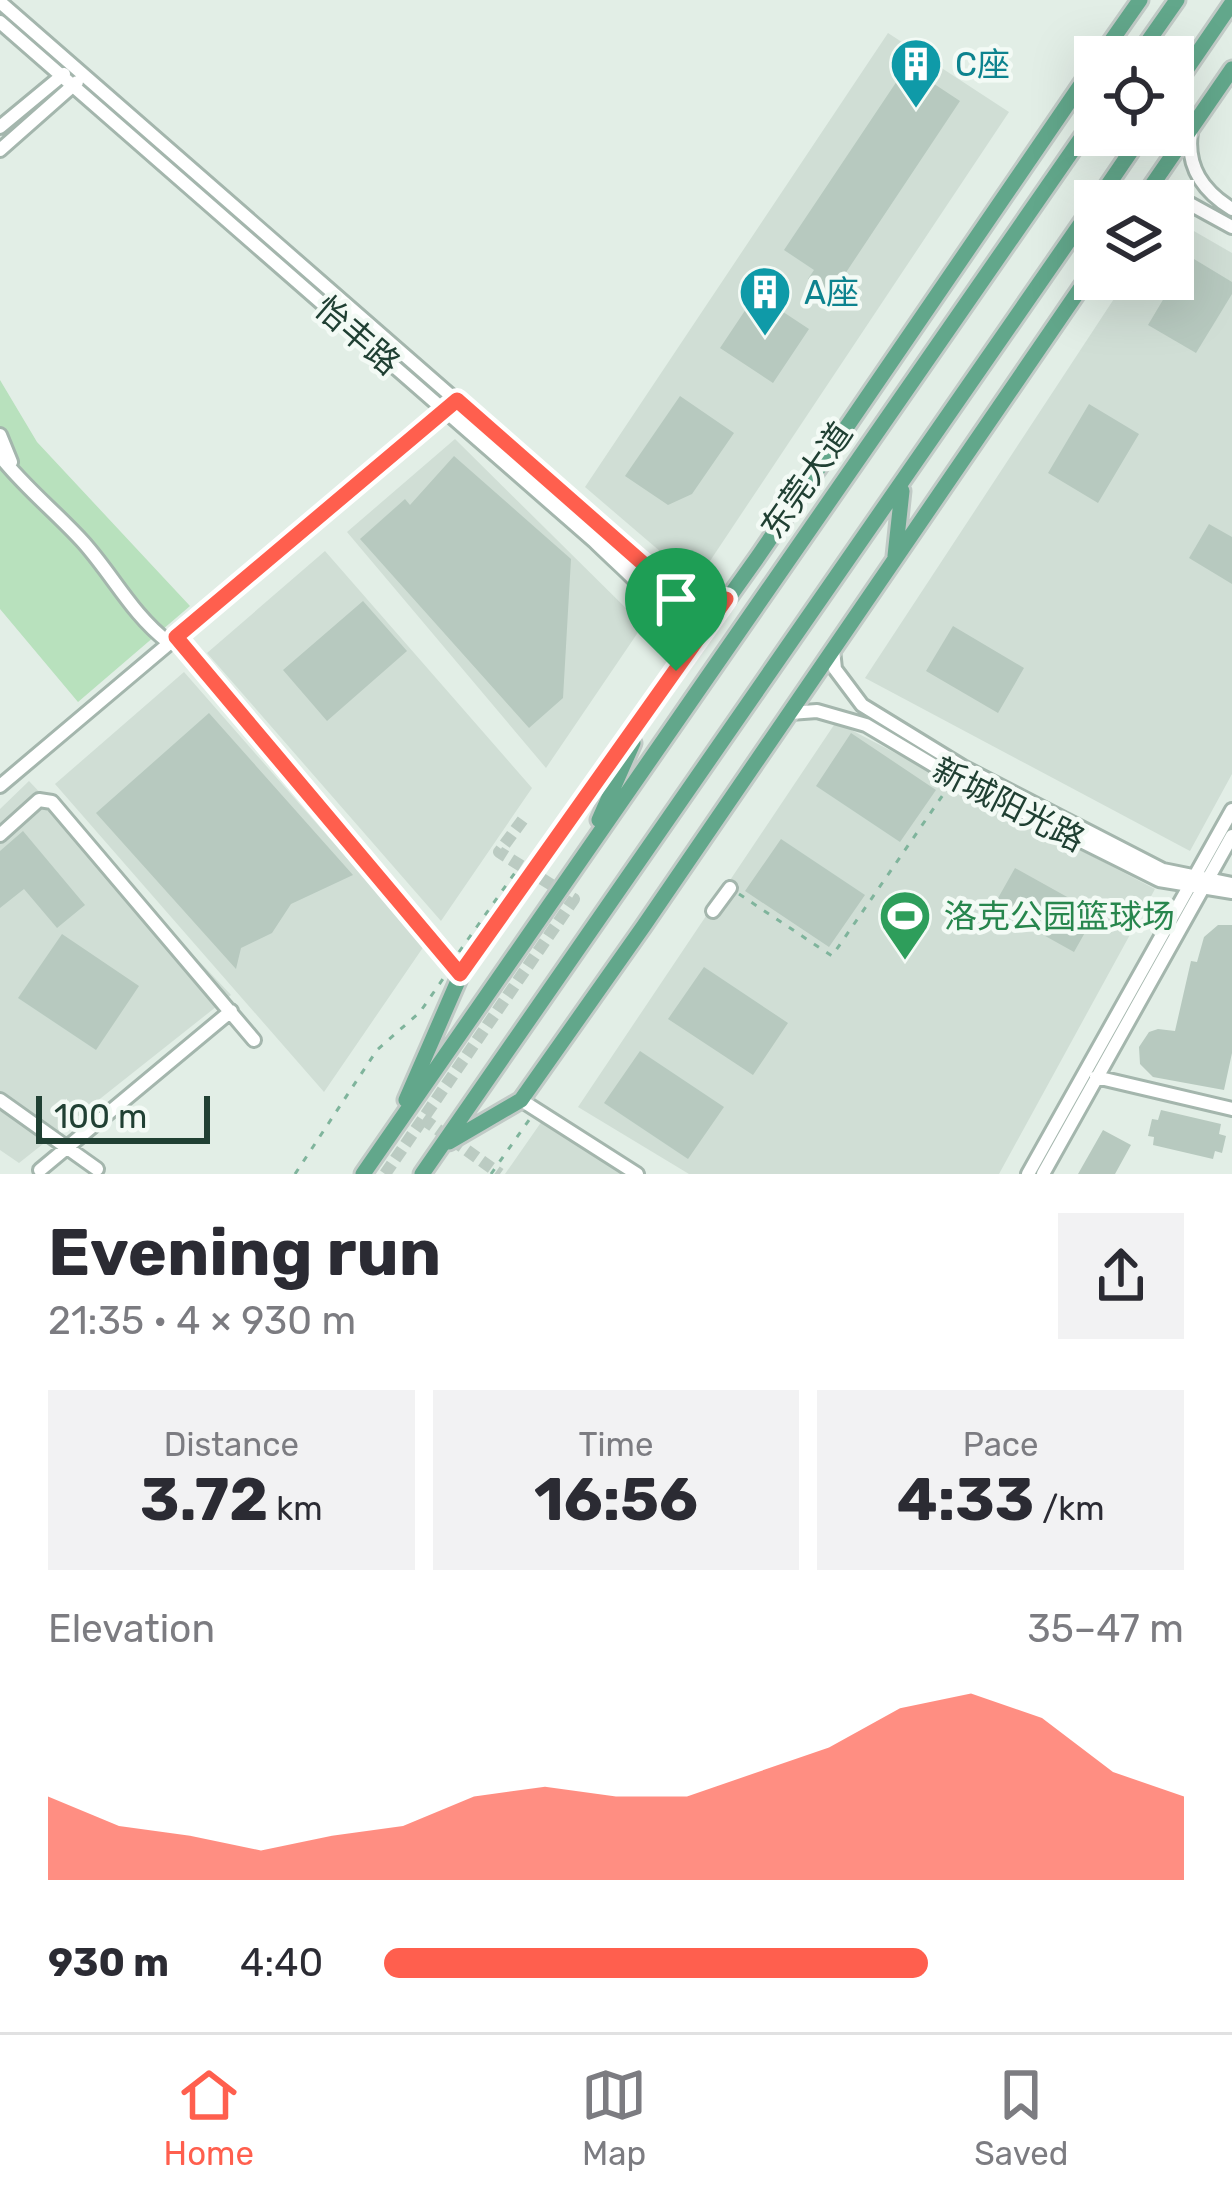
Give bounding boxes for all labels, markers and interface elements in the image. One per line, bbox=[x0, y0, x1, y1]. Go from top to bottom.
building icon: C座 bbox=[888, 36, 944, 110]
map controls bbox=[1074, 36, 1194, 300]
button: locate bbox=[1074, 36, 1194, 156]
place label: C座 bbox=[955, 45, 1010, 84]
button: layers bbox=[1074, 180, 1194, 300]
building icon: A座 bbox=[737, 264, 793, 338]
place label: A座 bbox=[804, 273, 859, 312]
street label: 怡丰路 bbox=[308, 288, 408, 383]
street label: 东莞大道 bbox=[753, 415, 860, 546]
pin bbox=[625, 548, 727, 671]
icon: arrive bbox=[643, 566, 709, 632]
street label: 新城阳光路 bbox=[926, 750, 1091, 859]
sports icon: 洛克公园篮球场 bbox=[877, 888, 933, 962]
place label: 洛克公园篮球场 bbox=[944, 897, 1175, 936]
scale bar bbox=[36, 1090, 210, 1143]
text: 100 m bbox=[54, 1097, 147, 1136]
text: Evening run bbox=[48, 1213, 441, 1292]
button: share bbox=[1058, 1213, 1184, 1339]
text: 21:35 · 4 × 930 m bbox=[48, 1298, 356, 1344]
text: Distance bbox=[164, 1425, 299, 1464]
text: Time bbox=[579, 1425, 653, 1464]
text: Pace bbox=[963, 1425, 1039, 1464]
text: 3.72 bbox=[140, 1464, 268, 1535]
text: 16:56 bbox=[534, 1464, 698, 1535]
text: 4:33 bbox=[897, 1464, 1034, 1535]
text: km bbox=[268, 1489, 323, 1528]
text: /km bbox=[1034, 1489, 1105, 1528]
text: Elevation bbox=[48, 1606, 215, 1652]
text: 35–47 m bbox=[1027, 1606, 1184, 1652]
text: 930 m bbox=[48, 1940, 169, 1986]
text: 4:40 bbox=[240, 1940, 323, 1986]
tab: Home bbox=[164, 2062, 254, 2173]
tab: Map bbox=[581, 2062, 647, 2173]
tab: Saved bbox=[974, 2062, 1068, 2173]

